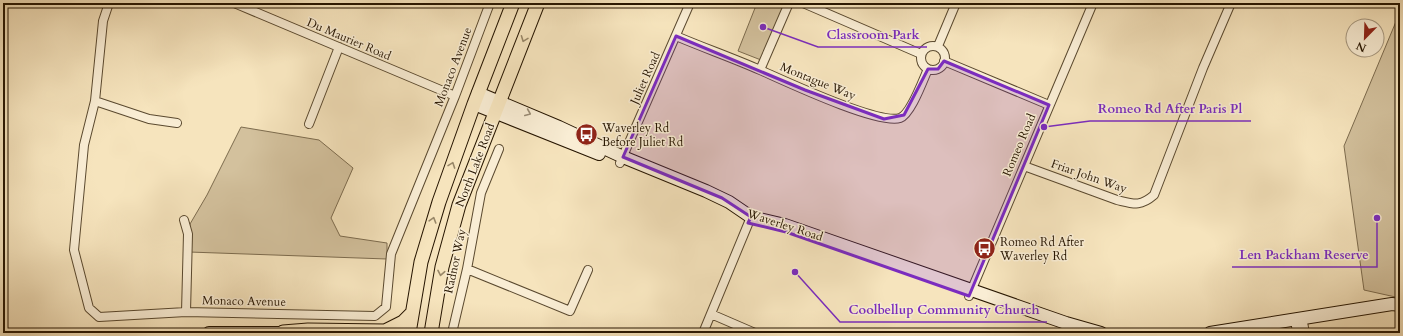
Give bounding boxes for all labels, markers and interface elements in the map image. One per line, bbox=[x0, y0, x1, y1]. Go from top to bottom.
street label: Du Maurier Road bbox=[305, 14, 394, 64]
north arrow bbox=[1345, 18, 1385, 58]
callout: Classroom Park bbox=[818, 22, 927, 47]
street label: Monaco Avenue bbox=[430, 25, 476, 109]
text: Classroom Park bbox=[826, 26, 920, 44]
one-way arrow bbox=[520, 36, 528, 43]
text: N bbox=[1354, 38, 1369, 56]
street label: Juliet Road bbox=[626, 49, 664, 109]
street label: Montague Way bbox=[778, 59, 859, 104]
callout: Romeo Rd After Paris Pl bbox=[1090, 96, 1251, 121]
text: Romeo Rd After Paris Pl bbox=[1098, 100, 1242, 118]
one-way arrow bbox=[523, 108, 531, 116]
street label: Romeo Road bbox=[999, 111, 1040, 179]
street label: North Lake Road bbox=[452, 120, 499, 209]
place label: Waverley Rd Before Juliet Rd bbox=[601, 120, 684, 150]
bus stop icon: Waverley Rd Before Juliet Rd bbox=[573, 122, 599, 148]
street label: Friar John Way bbox=[1049, 156, 1130, 197]
one-way arrow bbox=[447, 162, 456, 169]
street label: Waverley Road bbox=[744, 205, 826, 245]
one-way arrow bbox=[428, 217, 437, 224]
street label: Radnor Way bbox=[440, 227, 470, 295]
place label: Romeo Rd After Waverley Rd bbox=[999, 234, 1084, 264]
bus stop icon: Romeo Rd After Waverley Rd bbox=[972, 236, 998, 262]
callout: Len Packham Reserve bbox=[1232, 242, 1377, 267]
text: Len Packham Reserve bbox=[1239, 246, 1369, 264]
one-way arrow bbox=[437, 270, 445, 276]
street label: Monaco Avenue bbox=[202, 292, 286, 310]
callout: Coolbellup Community Church bbox=[840, 297, 1047, 322]
text: Coolbellup Community Church bbox=[848, 301, 1040, 319]

